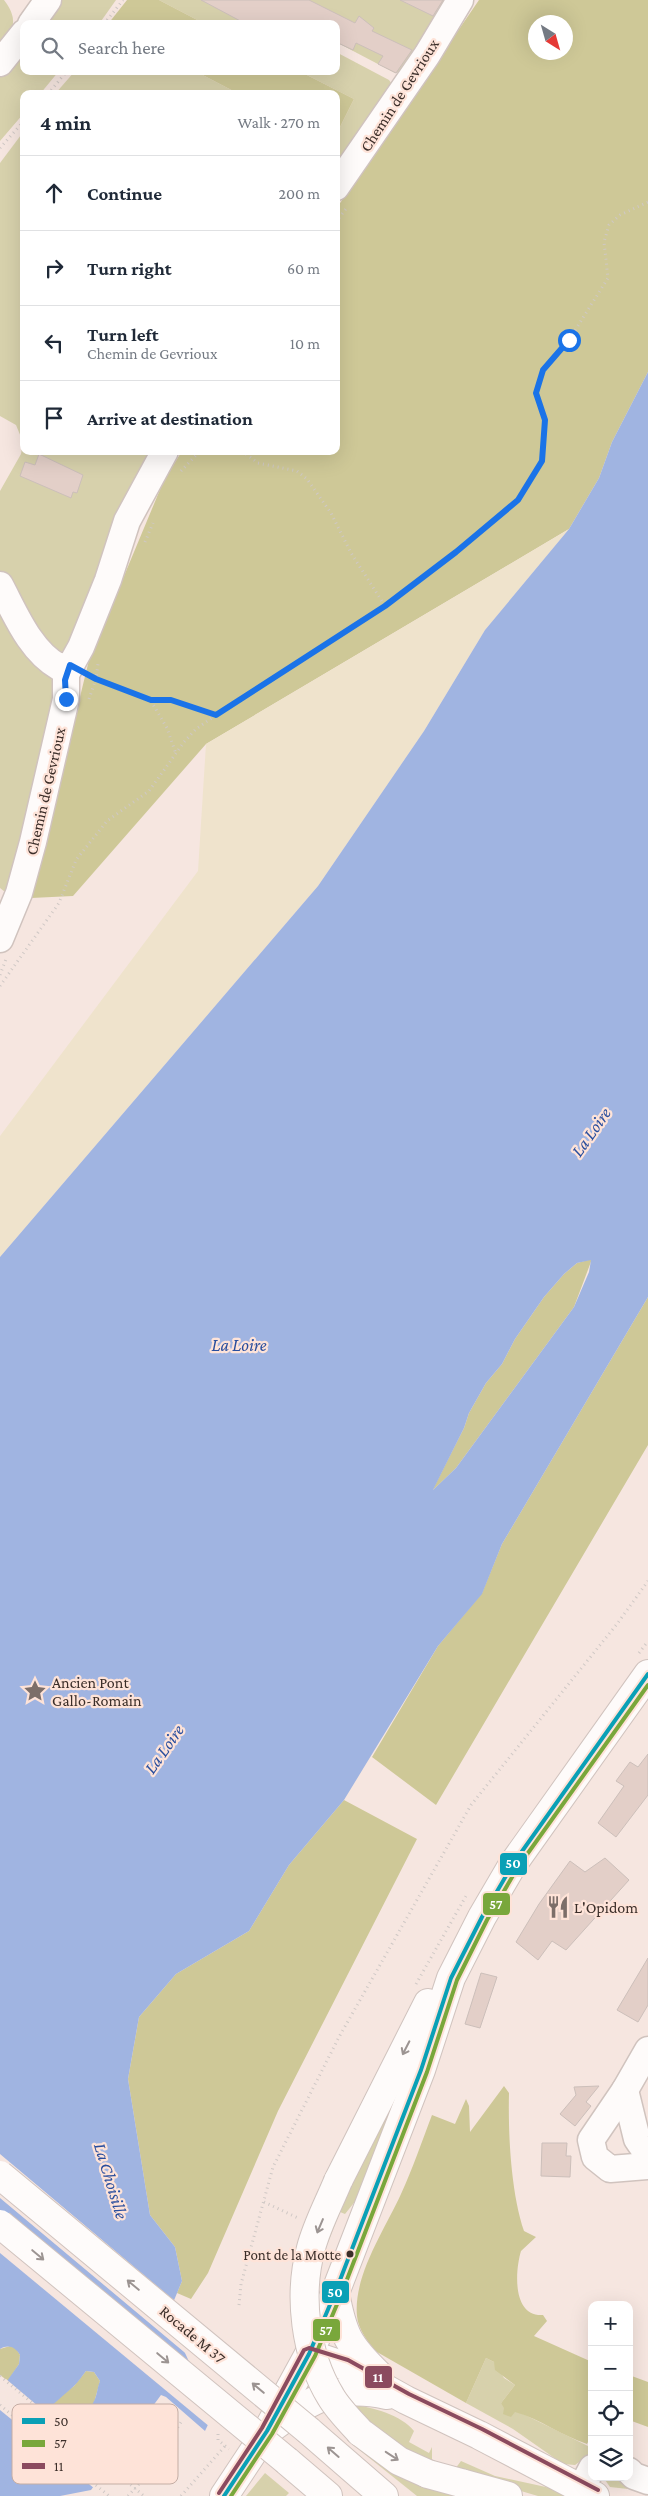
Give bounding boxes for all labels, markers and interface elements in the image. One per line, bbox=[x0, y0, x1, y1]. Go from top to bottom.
north arrow bbox=[528, 15, 573, 60]
search box bbox=[20, 20, 340, 75]
icon: search bbox=[38, 34, 66, 62]
street label: Chemin de Gevrioux bbox=[357, 36, 442, 155]
text: Search here bbox=[78, 37, 165, 58]
text: 4 min bbox=[40, 111, 91, 135]
text: Walk · 270 m bbox=[238, 114, 320, 131]
icon: ahead bbox=[40, 179, 68, 207]
text: Continue bbox=[87, 183, 162, 204]
text: 200 m bbox=[278, 185, 320, 202]
icon: right bbox=[40, 254, 68, 282]
text: Turn right bbox=[87, 258, 172, 279]
text: 60 m bbox=[287, 260, 320, 277]
text: Turn left bbox=[87, 324, 159, 345]
icon: left bbox=[40, 329, 68, 357]
route start bbox=[558, 329, 581, 352]
text: 10 m bbox=[290, 335, 320, 352]
text: Chemin de Gevrioux bbox=[87, 345, 218, 362]
icon: arrive bbox=[40, 404, 68, 432]
text: Arrive at destination bbox=[87, 408, 253, 429]
route end bbox=[55, 688, 78, 711]
street label: Chemin de Gevrioux bbox=[23, 725, 69, 857]
water label: La Loire bbox=[567, 1104, 615, 1160]
water label: La Loire bbox=[211, 1335, 267, 1355]
place label: Ancien Pont Gallo-Romain bbox=[52, 1674, 142, 1709]
place icon: Ancien Pont Gallo-Romain bbox=[22, 1678, 48, 1704]
water label: La Loire bbox=[140, 1721, 188, 1777]
line badge: 50 bbox=[499, 1852, 528, 1876]
text: 50 bbox=[505, 1855, 521, 1871]
line badge: 57 bbox=[482, 1892, 511, 1916]
restaurant icon: L'Opidom bbox=[545, 1894, 571, 1920]
text: 57 bbox=[489, 1896, 503, 1912]
place label: L'Opidom bbox=[574, 1899, 638, 1917]
one-way arrow bbox=[401, 2040, 411, 2055]
water label: La Choisille bbox=[90, 2140, 132, 2222]
one-way arrow bbox=[314, 2218, 324, 2233]
place label: Pont de la Motte bbox=[243, 2247, 341, 2263]
one-way arrow bbox=[31, 2249, 44, 2260]
marker: Pont de la Motte bbox=[345, 2249, 355, 2259]
one-way arrow bbox=[126, 2279, 139, 2290]
line badge: 50 bbox=[321, 2280, 350, 2304]
text: 50 bbox=[327, 2284, 343, 2300]
map controls bbox=[588, 2301, 633, 2481]
button: + bbox=[588, 2301, 633, 2346]
street label: Rocade M 37 bbox=[156, 2302, 229, 2367]
line badge: 57 bbox=[312, 2318, 341, 2342]
text: 57 bbox=[319, 2322, 333, 2338]
button: − bbox=[588, 2346, 633, 2391]
one-way arrow bbox=[156, 2353, 169, 2364]
line badge: 11 bbox=[364, 2365, 393, 2389]
text: 11 bbox=[373, 2369, 383, 2385]
one-way arrow bbox=[252, 2383, 265, 2394]
button: locate bbox=[588, 2391, 633, 2436]
legend bbox=[12, 2404, 178, 2484]
text: 50 bbox=[54, 2413, 69, 2429]
text: 57 bbox=[54, 2435, 67, 2451]
button: layers bbox=[588, 2436, 633, 2481]
one-way arrow bbox=[327, 2446, 340, 2458]
one-way arrow bbox=[384, 2451, 398, 2461]
text: 11 bbox=[54, 2458, 64, 2474]

